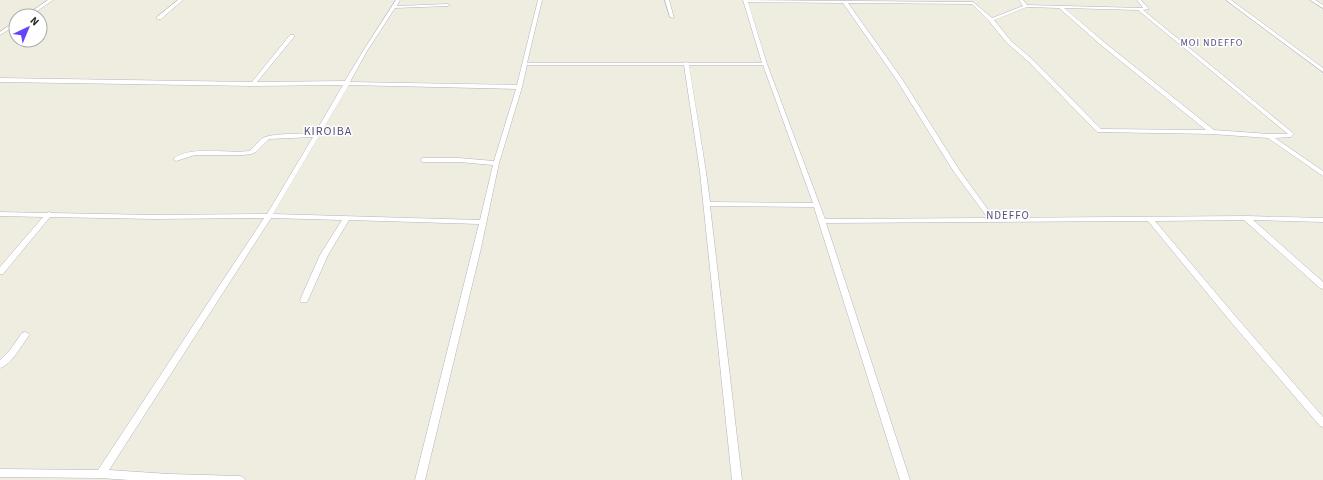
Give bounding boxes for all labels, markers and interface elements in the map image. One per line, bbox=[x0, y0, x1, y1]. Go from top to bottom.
north arrow bbox=[8, 8, 48, 48]
text: N bbox=[27, 13, 42, 29]
district label: MOI NDEFFO bbox=[1181, 36, 1243, 50]
district label: KIROIBA bbox=[304, 123, 352, 140]
district label: NDEFFO bbox=[986, 208, 1030, 223]

